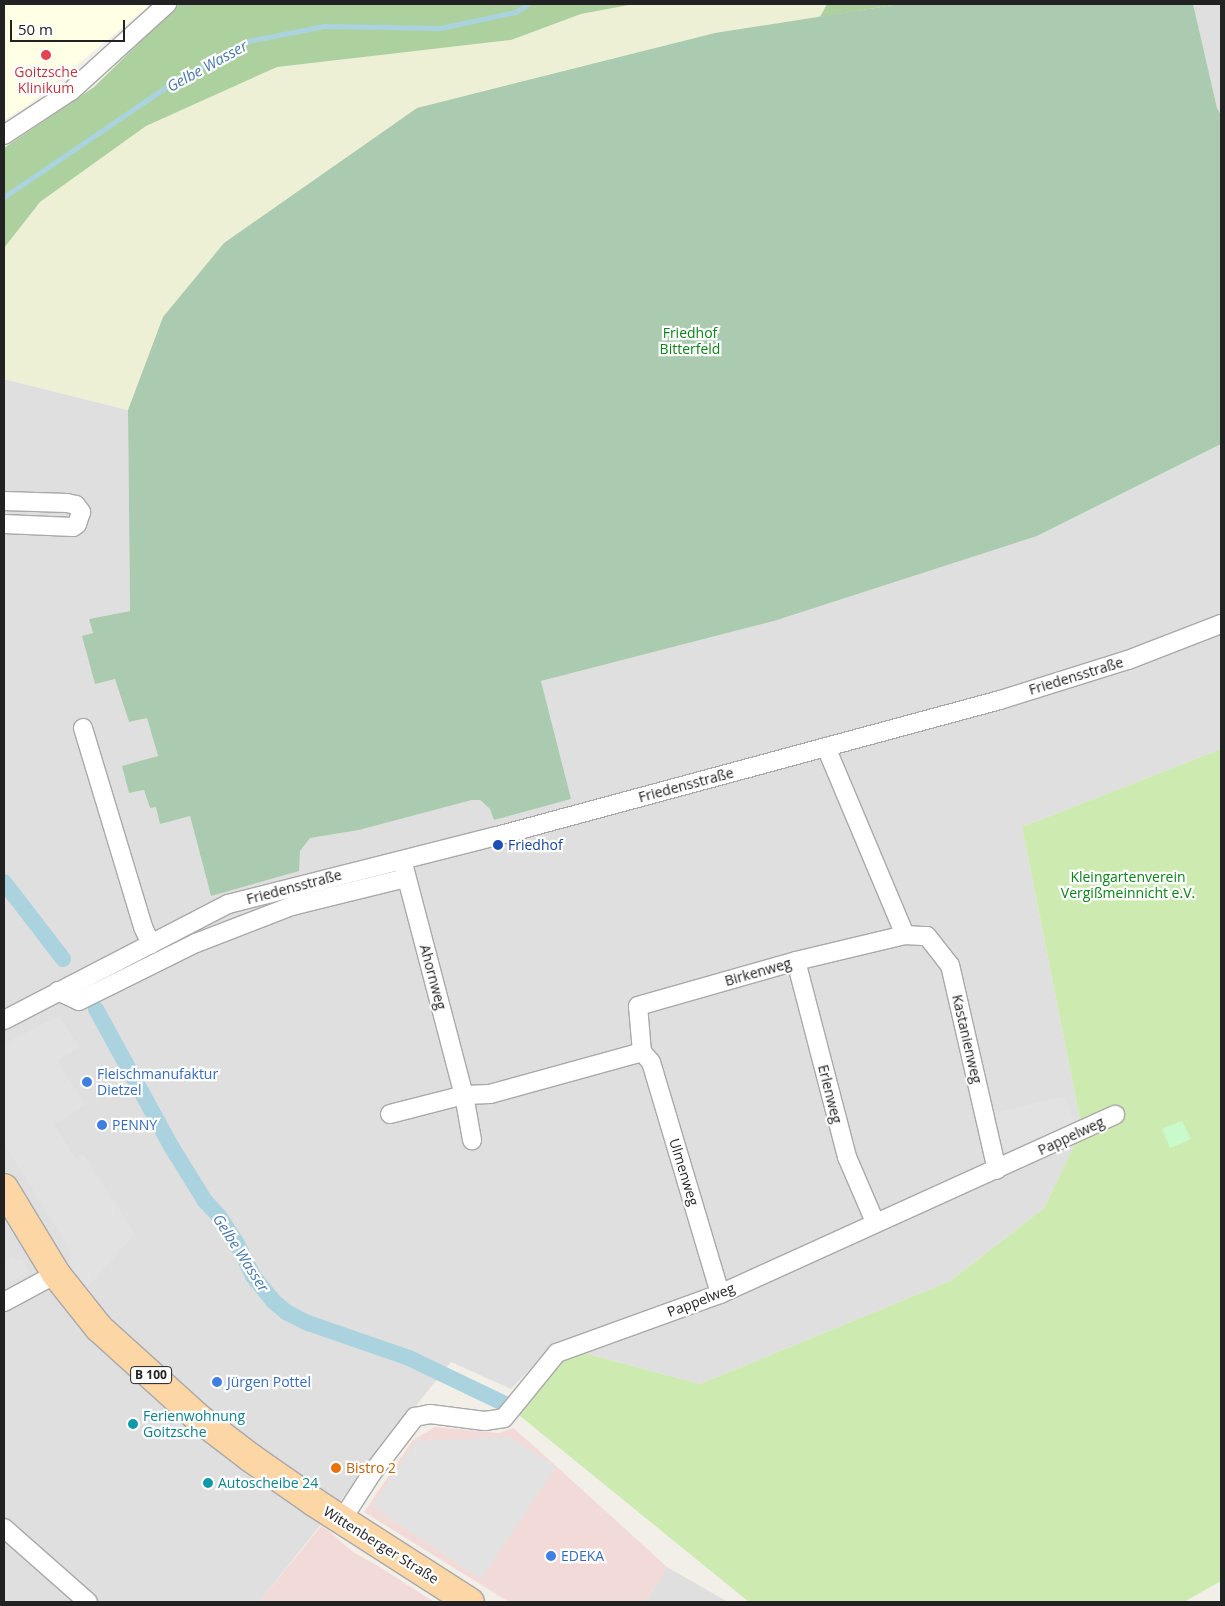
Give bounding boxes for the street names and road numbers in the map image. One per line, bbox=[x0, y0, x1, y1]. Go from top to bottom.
street label: Friedensstraße bbox=[1027, 654, 1125, 698]
street label: Friedensstraße bbox=[637, 764, 735, 806]
street label: Friedensstraße bbox=[245, 866, 343, 908]
street label: Ahornweg bbox=[416, 943, 450, 1011]
street label: Birkenweg bbox=[723, 954, 793, 990]
street label: Kastanienweg bbox=[949, 993, 985, 1085]
street label: Erlenweg bbox=[815, 1063, 845, 1125]
street label: Pappelweg bbox=[1035, 1113, 1107, 1159]
street label: Ulmenweg bbox=[666, 1136, 702, 1208]
street label: Pappelweg bbox=[665, 1279, 737, 1321]
road number: B 100 bbox=[130, 1366, 172, 1384]
street label: Wittenberger Straße bbox=[320, 1503, 442, 1587]

